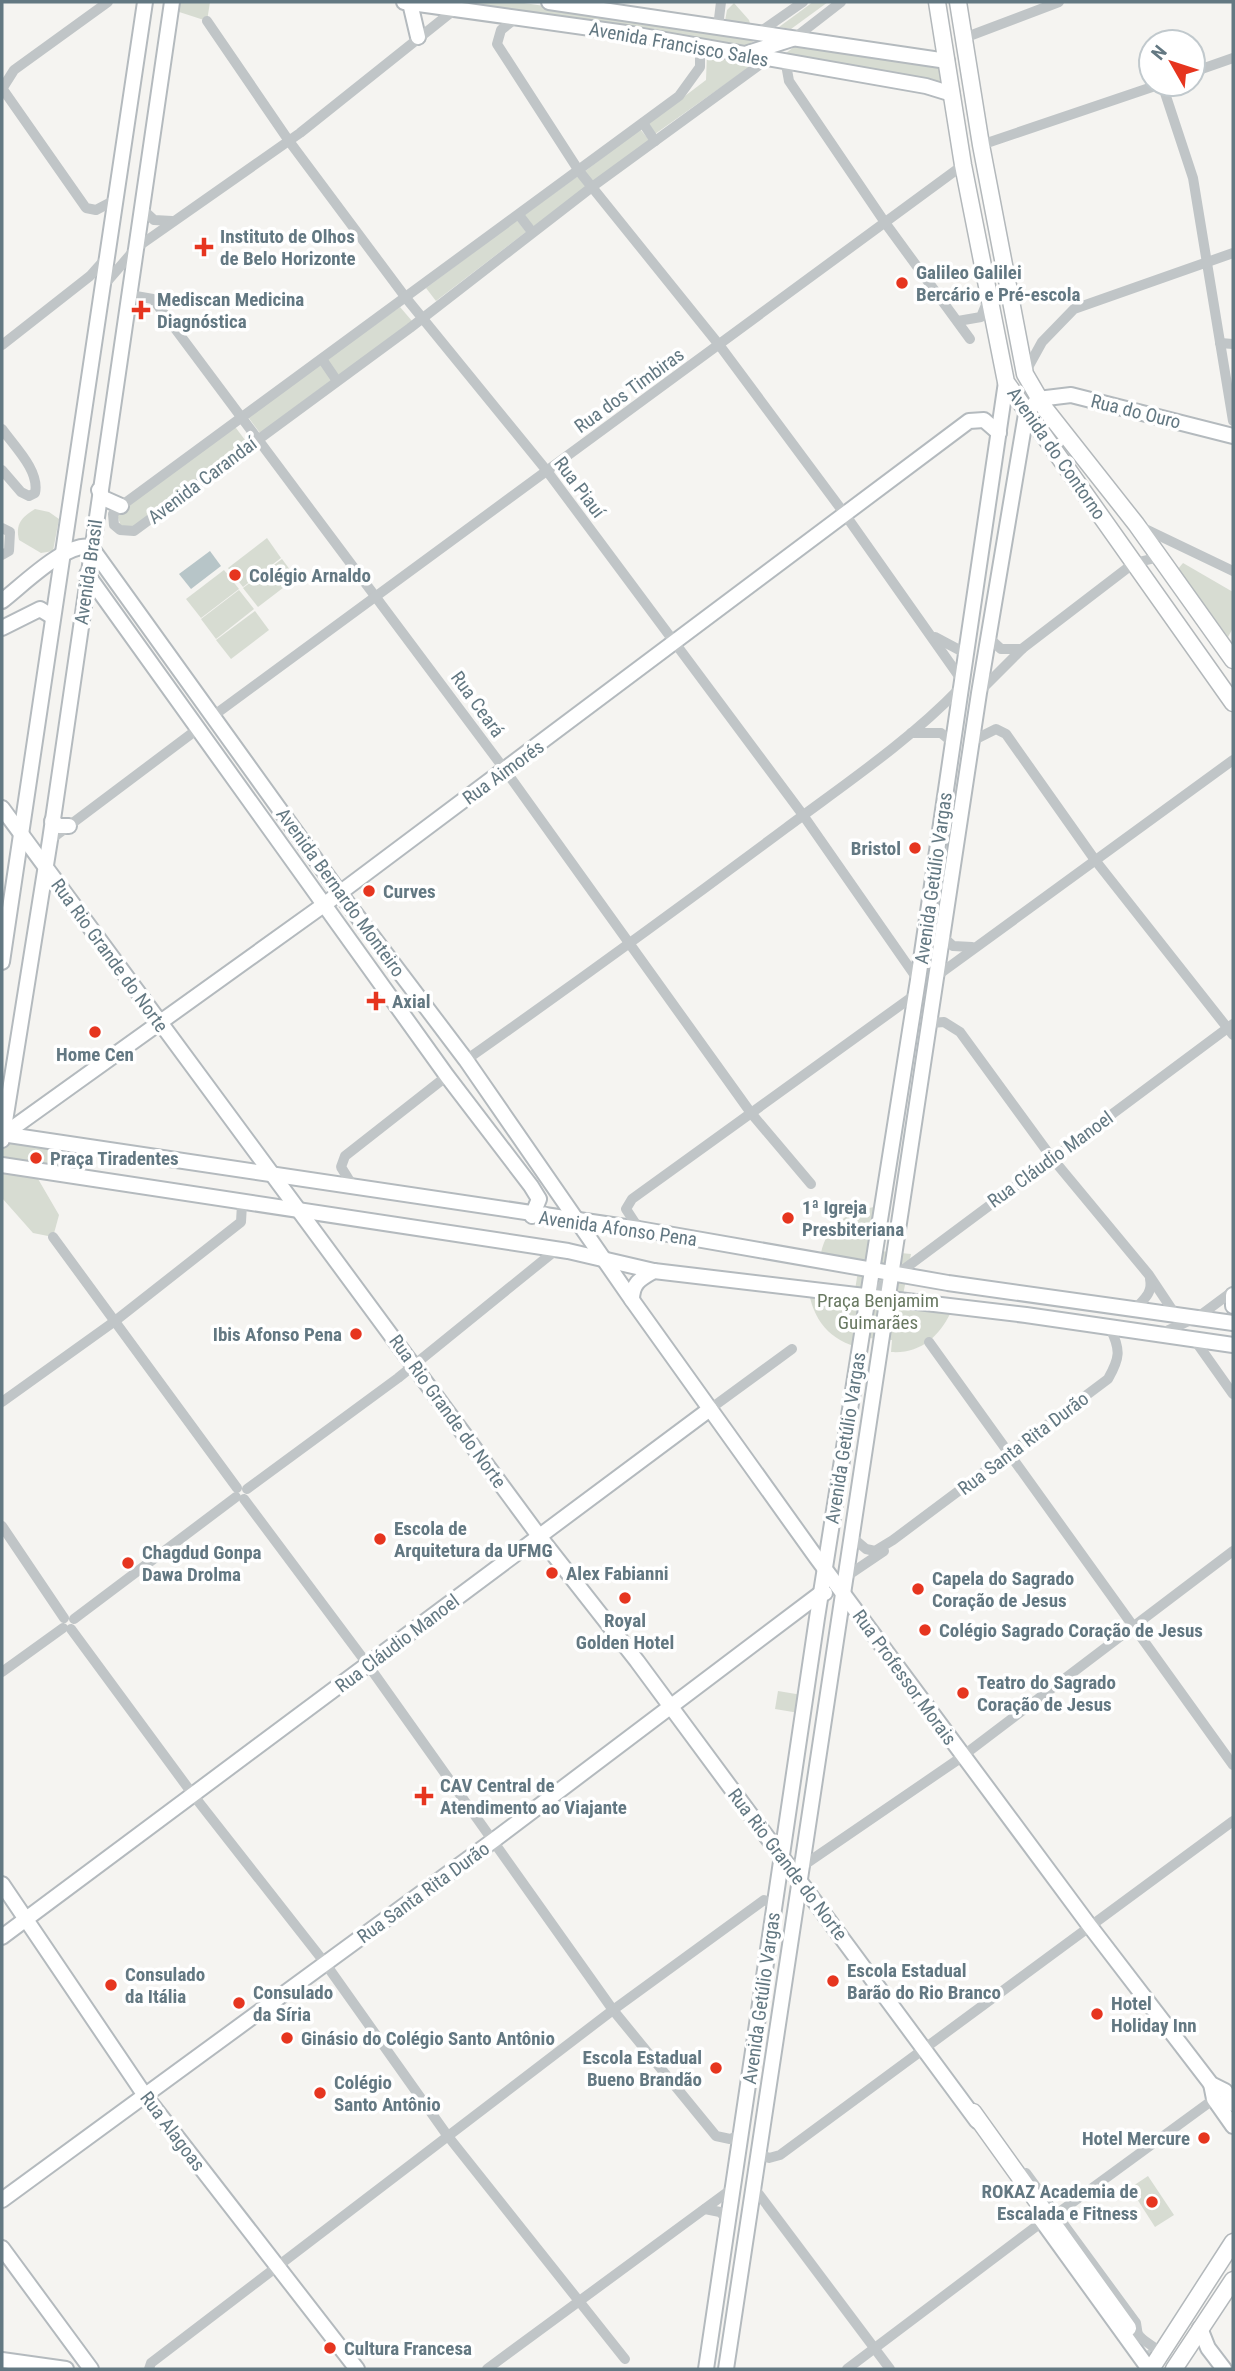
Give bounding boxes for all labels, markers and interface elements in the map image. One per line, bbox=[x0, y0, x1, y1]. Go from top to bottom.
street label: Avenida Francisco Sales bbox=[587, 17, 770, 72]
north arrow bbox=[1137, 28, 1207, 98]
text: N bbox=[1147, 41, 1172, 64]
place label: Instituto de Olhos de Belo Horizonte bbox=[220, 225, 356, 270]
marker: Instituto de Olhos de Belo Horizonte bbox=[194, 237, 214, 257]
place label: Galileo Galilei Bercário e Pré-escola bbox=[916, 261, 1080, 306]
marker: Galileo Galilei Bercário e Pré-escola bbox=[894, 275, 910, 291]
place label: Mediscan Medicina Diagnóstica bbox=[157, 288, 304, 333]
marker: Mediscan Medicina Diagnóstica bbox=[131, 300, 151, 320]
street label: Rua dos Timbiras bbox=[570, 343, 689, 438]
street label: Avenida do Contorno bbox=[1002, 383, 1111, 524]
street label: Rua do Ouro bbox=[1089, 389, 1183, 434]
street label: Avenida Carandaí bbox=[143, 431, 263, 529]
street label: Rua Piauí bbox=[549, 452, 611, 524]
street label: Avenida Brasil bbox=[70, 518, 107, 626]
place label: Colégio Arnaldo bbox=[249, 564, 371, 587]
marker: Colégio Arnaldo bbox=[227, 567, 243, 583]
street label: Rua Ceará bbox=[446, 667, 509, 742]
street label: Rua Aimorés bbox=[458, 735, 549, 810]
street label: Avenida Getúlio Vargas bbox=[910, 791, 957, 966]
street label: Avenida Bernardo Monteiro bbox=[272, 803, 410, 981]
place label: Bristol bbox=[851, 837, 901, 860]
marker: Bristol bbox=[907, 840, 923, 856]
street label: Rua Rio Grande do Norte bbox=[46, 874, 173, 1037]
place label: Curves bbox=[383, 880, 436, 903]
marker: Curves bbox=[361, 883, 377, 899]
place label: Axial bbox=[392, 990, 430, 1013]
marker: Axial bbox=[366, 991, 386, 1011]
marker: Home Cen bbox=[87, 1024, 103, 1040]
place label: Home Cen bbox=[56, 1043, 134, 1066]
street label: Rua Cláudio Manoel bbox=[983, 1106, 1117, 1213]
place label: Praça Tiradentes bbox=[50, 1147, 179, 1170]
marker: Praça Tiradentes bbox=[28, 1150, 44, 1166]
place label: 1ª Igreja Presbiteriana bbox=[802, 1196, 904, 1241]
street label: Avenida Afonso Pena bbox=[537, 1206, 699, 1251]
marker: 1ª Igreja Presbiteriana bbox=[780, 1210, 796, 1226]
park label: Praça Benjamim Guimarães bbox=[817, 1289, 939, 1334]
place label: Ibis Afonso Pena bbox=[213, 1323, 342, 1346]
marker: Ibis Afonso Pena bbox=[348, 1326, 364, 1342]
street label: Rua Rio Grande do Norte bbox=[384, 1330, 511, 1493]
street label: Avenida Getúlio Vargas bbox=[821, 1351, 870, 1526]
street label: Rua Santa Rita Durão bbox=[953, 1387, 1093, 1500]
place label: Escola de Arquitetura da UFMG bbox=[394, 1517, 553, 1562]
marker: Escola de Arquitetura da UFMG bbox=[372, 1531, 388, 1547]
place label: Chagdud Gonpa Dawa Drolma bbox=[142, 1541, 262, 1586]
marker: Chagdud Gonpa Dawa Drolma bbox=[120, 1555, 136, 1571]
place label: Alex Fabianni bbox=[566, 1562, 669, 1585]
marker: Alex Fabianni bbox=[544, 1565, 560, 1581]
place label: Capela do Sagrado Coração de Jesus bbox=[932, 1567, 1074, 1612]
marker: Capela do Sagrado Coração de Jesus bbox=[910, 1581, 926, 1597]
street label: Rua Cláudio Manoel bbox=[331, 1589, 464, 1698]
marker: Royal Golden Hotel bbox=[617, 1590, 633, 1606]
street label: Rua Professor Morais bbox=[848, 1605, 961, 1749]
place label: Royal Golden Hotel bbox=[576, 1609, 674, 1654]
place label: Colégio Sagrado Coração de Jesus bbox=[939, 1619, 1203, 1642]
marker: Colégio Sagrado Coração de Jesus bbox=[917, 1622, 933, 1638]
place label: Teatro do Sagrado Coração de Jesus bbox=[977, 1671, 1116, 1716]
marker: Teatro do Sagrado Coração de Jesus bbox=[955, 1685, 971, 1701]
place label: CAV Central de Atendimento ao Viajante bbox=[440, 1774, 627, 1819]
street label: Rua Rio Grande do Norte bbox=[723, 1784, 852, 1945]
marker: CAV Central de Atendimento ao Viajante bbox=[414, 1786, 434, 1806]
street label: Rua Santa Rita Durão bbox=[353, 1837, 494, 1948]
street label: Avenida Getúlio Vargas bbox=[738, 1911, 785, 2086]
place label: Escola Estadual Barão do Rio Branco bbox=[847, 1959, 1001, 2004]
place label: Consulado da Itália bbox=[125, 1963, 205, 2008]
marker: Escola Estadual Barão do Rio Branco bbox=[825, 1973, 841, 1989]
marker: Consulado da Itália bbox=[103, 1977, 119, 1993]
place label: Consulado da Síria bbox=[253, 1981, 333, 2026]
place label: Hotel Holiday Inn bbox=[1111, 1992, 1197, 2037]
marker: Consulado da Síria bbox=[231, 1995, 247, 2011]
marker: Hotel Holiday Inn bbox=[1089, 2006, 1105, 2022]
place label: Ginásio do Colégio Santo Antônio bbox=[301, 2027, 555, 2050]
marker: Ginásio do Colégio Santo Antônio bbox=[279, 2030, 295, 2046]
place label: Escola Estadual Bueno Brandão bbox=[583, 2046, 702, 2091]
marker: Escola Estadual Bueno Brandão bbox=[708, 2060, 724, 2076]
place label: Colégio Santo Antônio bbox=[334, 2071, 441, 2116]
marker: Colégio Santo Antônio bbox=[312, 2085, 328, 2101]
street label: Rua Alagoas bbox=[135, 2087, 210, 2176]
place label: Hotel Mercure bbox=[1082, 2127, 1190, 2150]
marker: Hotel Mercure bbox=[1196, 2130, 1212, 2146]
place label: ROKAZ Academia de Escalada e Fitness bbox=[981, 2180, 1138, 2225]
marker: ROKAZ Academia de Escalada e Fitness bbox=[1144, 2194, 1160, 2210]
place label: Cultura Francesa bbox=[344, 2337, 472, 2360]
marker: Cultura Francesa bbox=[322, 2340, 338, 2356]

